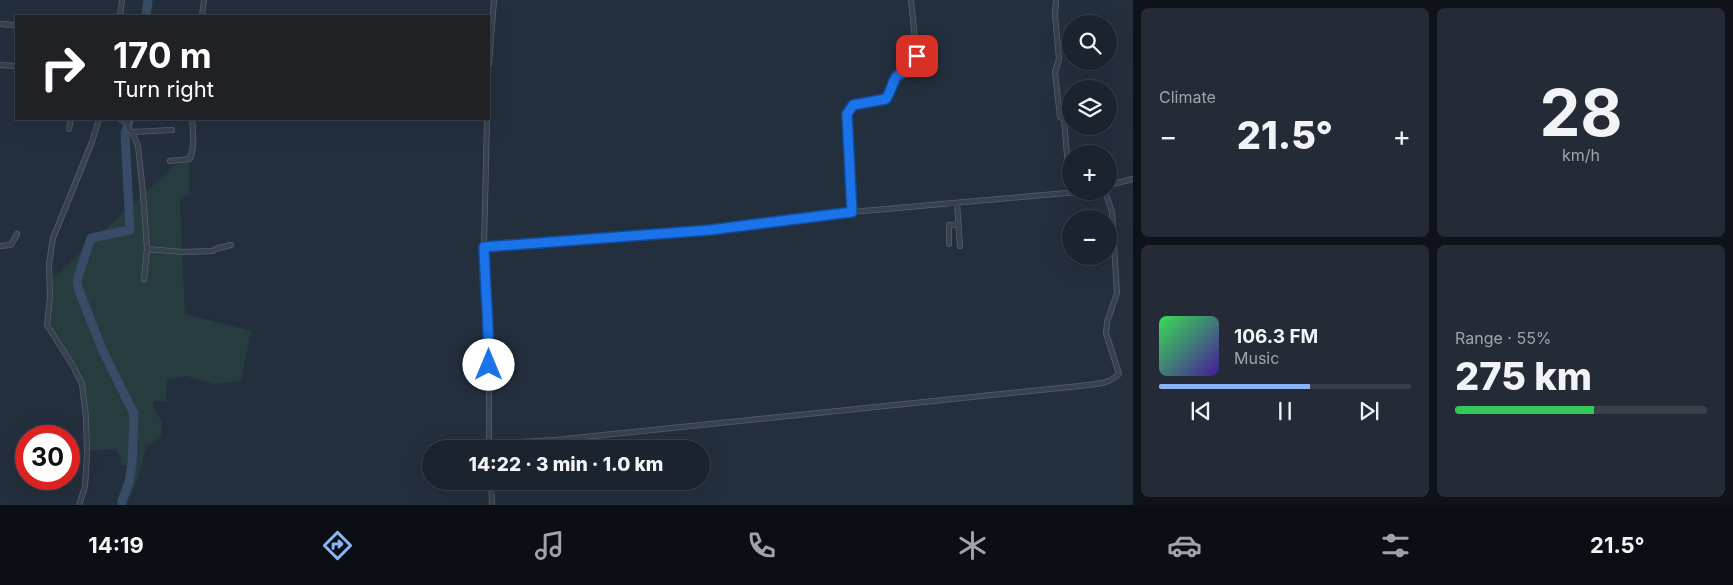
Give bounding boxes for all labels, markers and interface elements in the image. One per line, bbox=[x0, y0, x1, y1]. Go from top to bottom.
map controls bbox=[1062, 15, 1117, 265]
button: search bbox=[1062, 15, 1117, 70]
text: 170 m bbox=[113, 34, 212, 76]
icon: right bbox=[30, 35, 95, 100]
pin bbox=[896, 35, 938, 77]
icon: arrive bbox=[903, 42, 931, 70]
text: 28 bbox=[1539, 73, 1623, 152]
text: Turn right bbox=[113, 76, 214, 102]
button: layers bbox=[1062, 80, 1117, 135]
text: Climate bbox=[1159, 87, 1216, 107]
text: 21.5° bbox=[1237, 112, 1333, 158]
text: − bbox=[1159, 119, 1178, 153]
text: + bbox=[1392, 119, 1411, 153]
button: + bbox=[1062, 145, 1117, 200]
text: km/h bbox=[1562, 145, 1600, 165]
button: − bbox=[1062, 210, 1117, 265]
text: 106.3 FM bbox=[1234, 325, 1318, 348]
text: Range · 55% bbox=[1455, 328, 1552, 348]
position arrow bbox=[462, 338, 514, 390]
text: Music bbox=[1234, 348, 1279, 368]
text: 275 km bbox=[1455, 353, 1592, 399]
icon: previous bbox=[1187, 397, 1215, 425]
icon: pause bbox=[1271, 397, 1299, 425]
icon: next bbox=[1355, 397, 1383, 425]
speed limit sign: 30 bbox=[15, 425, 80, 490]
text: 14:22 · 3 min · 1.0 km bbox=[469, 453, 663, 476]
icon: directions bbox=[320, 528, 355, 563]
icon: music bbox=[532, 528, 567, 563]
icon: phone bbox=[744, 528, 779, 563]
icon: climate bbox=[955, 528, 990, 563]
icon: car bbox=[1167, 528, 1202, 563]
icon: filters bbox=[1378, 528, 1413, 563]
text: 14:19 bbox=[88, 532, 144, 558]
text: 21.5° bbox=[1590, 532, 1645, 558]

